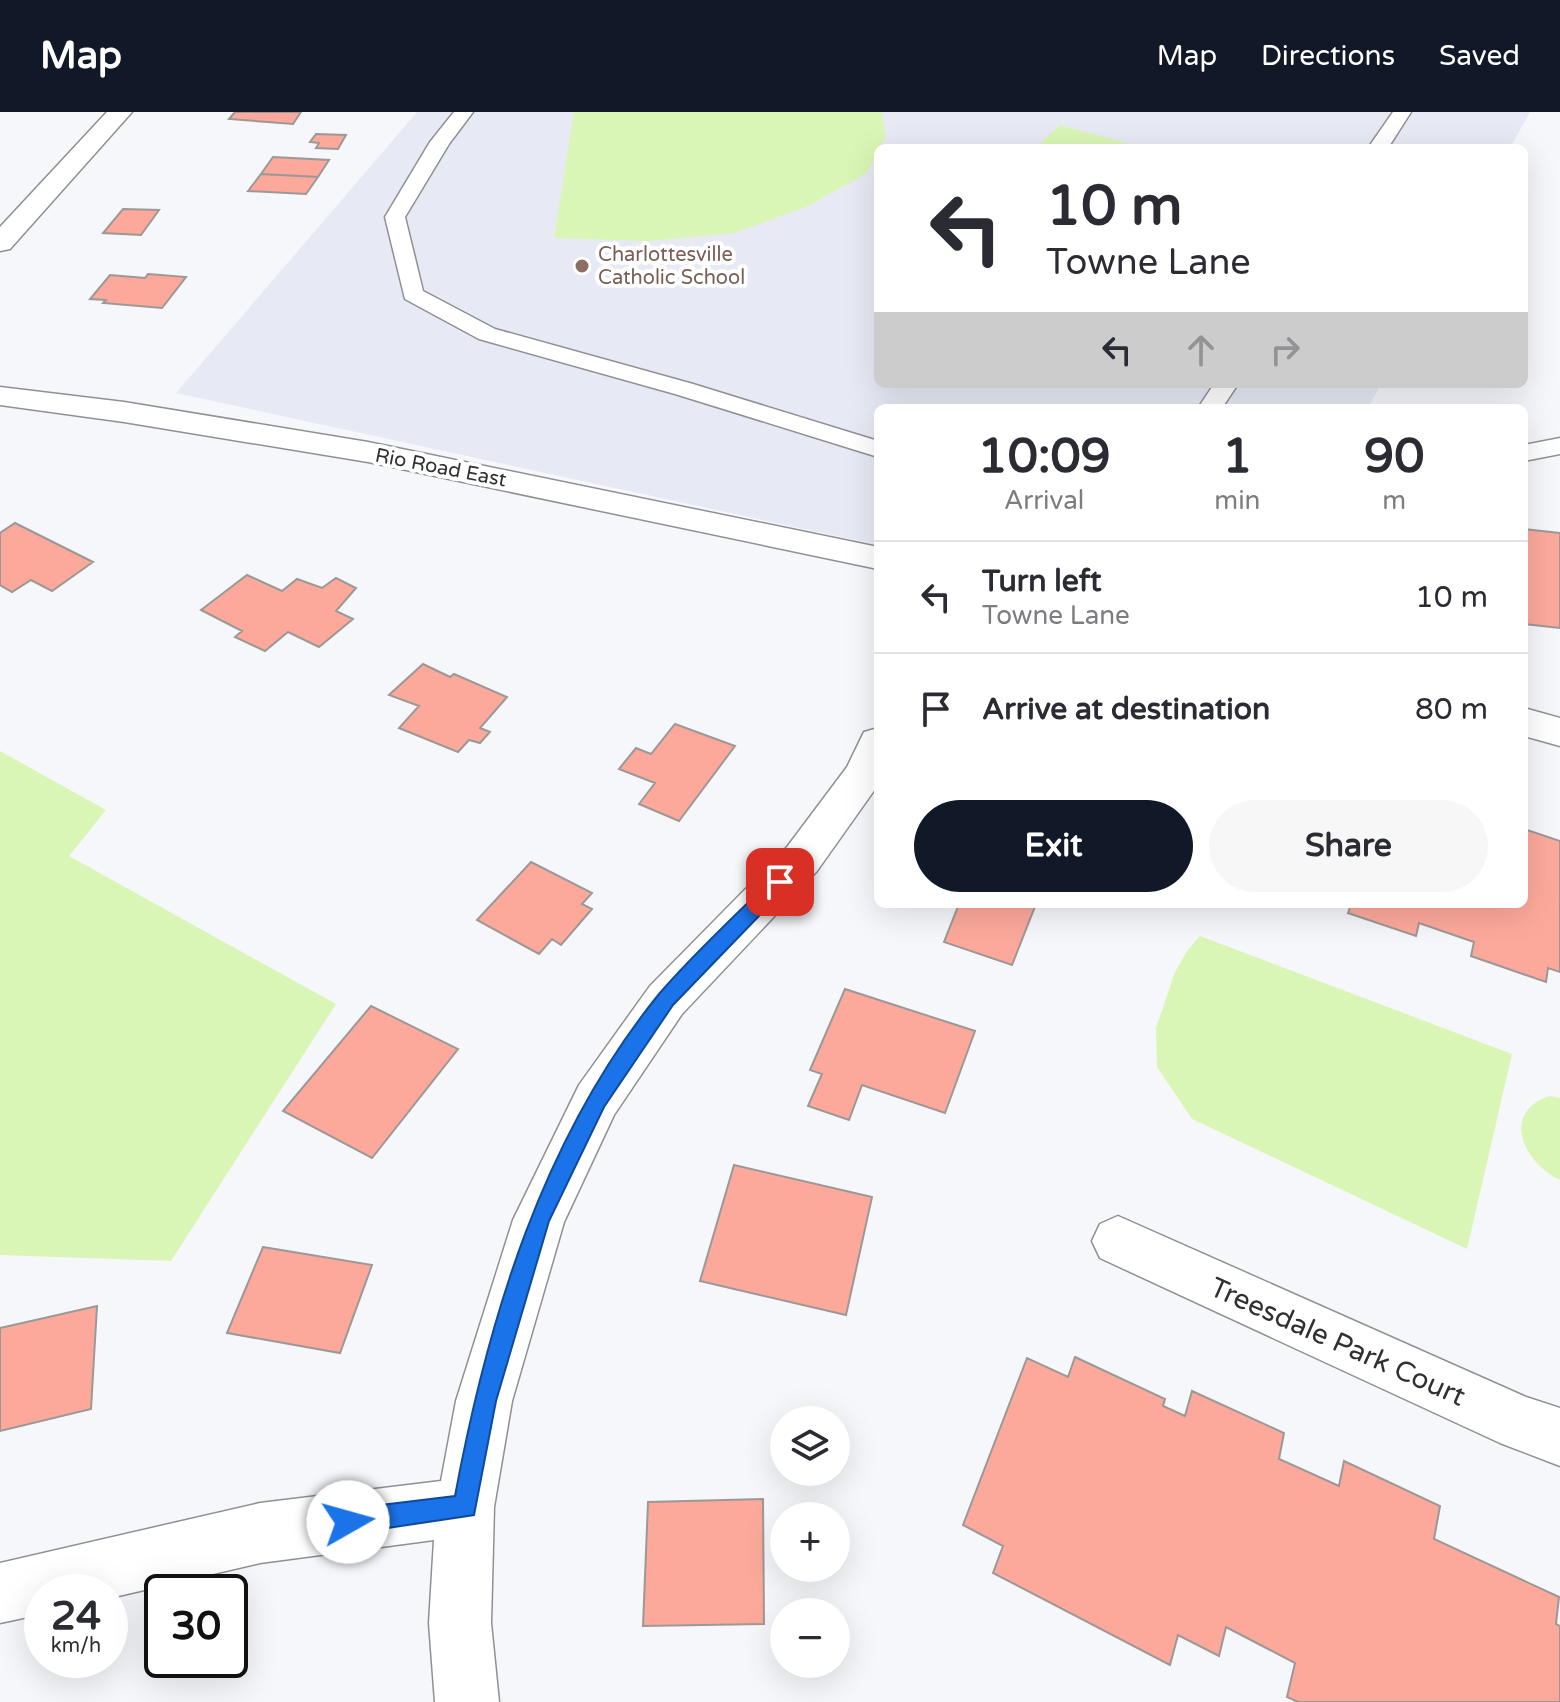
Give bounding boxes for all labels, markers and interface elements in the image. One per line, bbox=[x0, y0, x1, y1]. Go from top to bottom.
text: Map bbox=[40, 33, 122, 79]
text: Map bbox=[1157, 39, 1217, 73]
text: Directions bbox=[1261, 39, 1395, 73]
text: Saved bbox=[1439, 39, 1520, 73]
text: 10 m bbox=[1046, 173, 1182, 240]
icon: left bbox=[914, 176, 1018, 280]
text: Towne Lane bbox=[1046, 241, 1251, 284]
place label: Charlottesville Catholic School bbox=[598, 243, 745, 290]
marker: Charlottesville Catholic School bbox=[573, 257, 591, 275]
icon: left bbox=[1095, 328, 1139, 372]
icon: ahead bbox=[1179, 328, 1223, 372]
icon: right bbox=[1263, 328, 1307, 372]
text: 10:09 bbox=[978, 428, 1111, 486]
text: 1 bbox=[1222, 428, 1252, 486]
text: 90 bbox=[1364, 428, 1424, 486]
street label: Rio Road East bbox=[373, 444, 509, 493]
text: Arrival bbox=[1004, 485, 1084, 516]
text: min bbox=[1214, 485, 1260, 516]
text: m bbox=[1382, 485, 1406, 516]
text: Turn left bbox=[982, 563, 1101, 600]
icon: left bbox=[914, 575, 958, 619]
text: 10 m bbox=[1415, 579, 1488, 616]
text: Towne Lane bbox=[982, 600, 1130, 631]
icon: arrive bbox=[914, 687, 958, 731]
text: Arrive at destination bbox=[982, 691, 1270, 728]
text: 80 m bbox=[1415, 691, 1488, 728]
button: Exit bbox=[914, 800, 1193, 892]
button: Share bbox=[1209, 800, 1488, 892]
pin bbox=[746, 848, 814, 916]
icon: arrive bbox=[758, 860, 802, 904]
street label: Treesdale Park Court bbox=[1205, 1270, 1471, 1414]
map controls bbox=[770, 1406, 850, 1678]
button: layers bbox=[770, 1406, 850, 1486]
position arrow bbox=[306, 1480, 390, 1564]
button: + bbox=[770, 1502, 850, 1582]
speed limit sign: 30 bbox=[144, 1574, 248, 1678]
text: 24 bbox=[51, 1592, 101, 1640]
button: − bbox=[770, 1598, 850, 1678]
text: km/h bbox=[51, 1634, 101, 1658]

